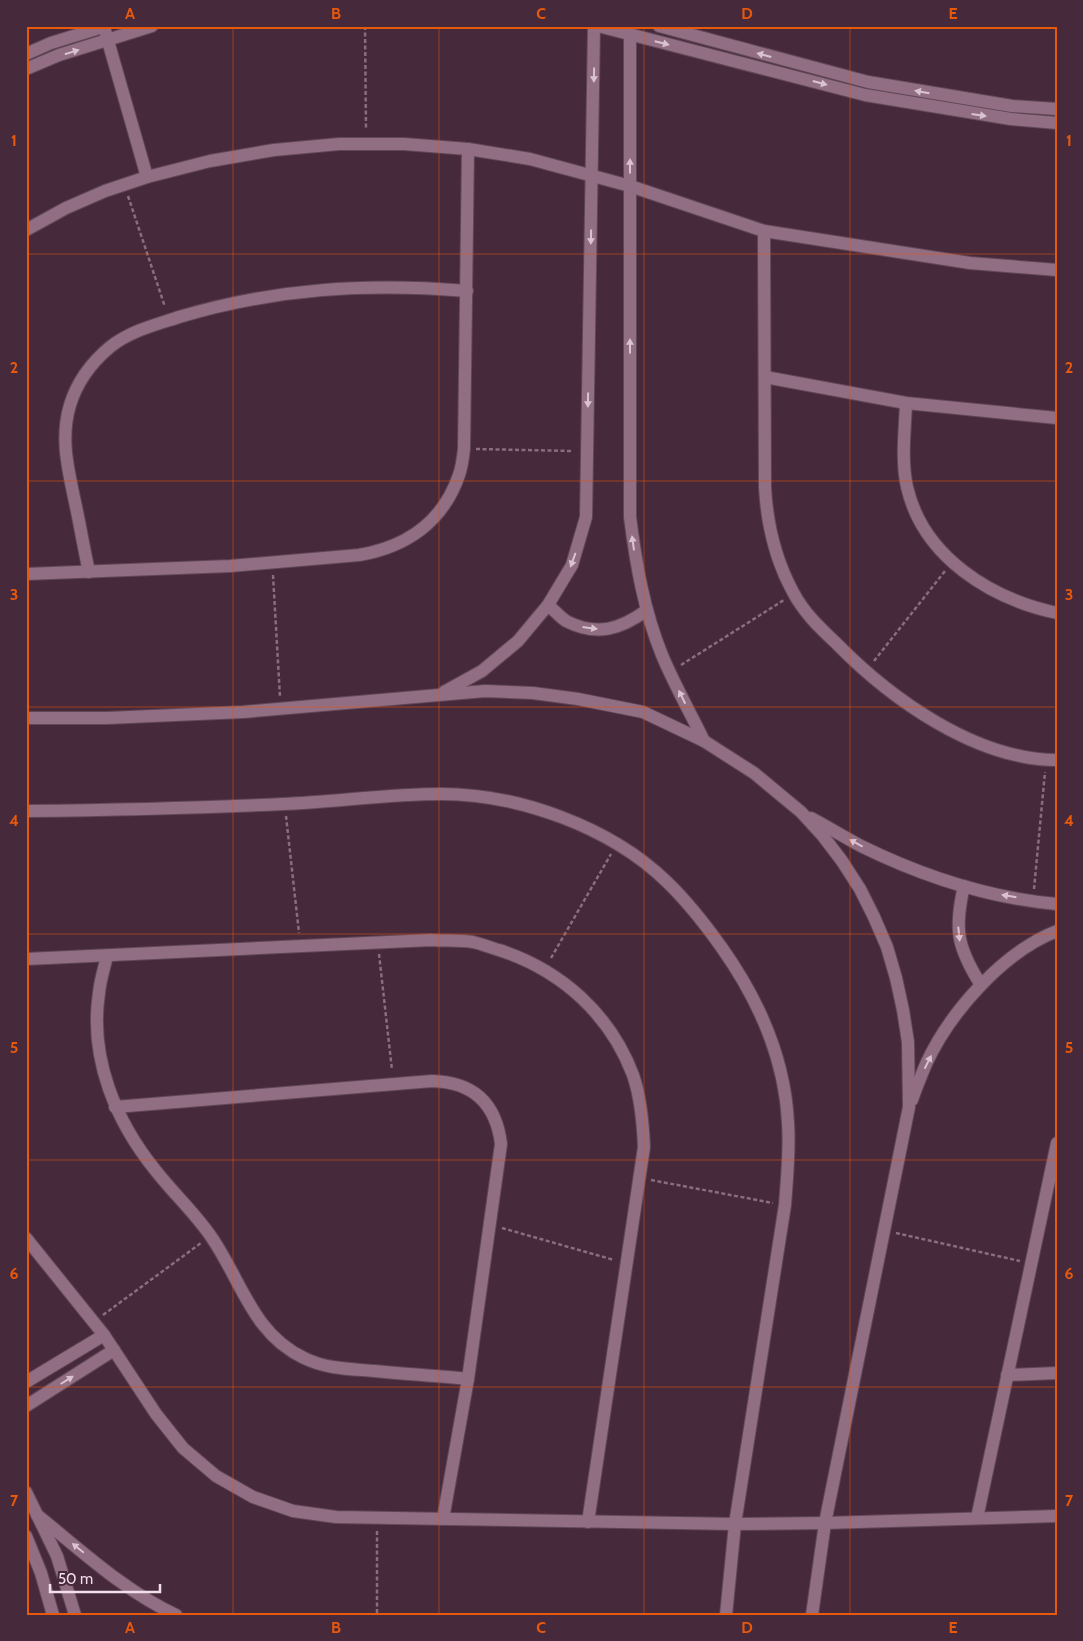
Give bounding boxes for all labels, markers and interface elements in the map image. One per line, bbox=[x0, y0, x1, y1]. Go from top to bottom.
text: A bbox=[125, 4, 135, 23]
text: B bbox=[331, 4, 341, 23]
text: C bbox=[536, 4, 546, 23]
text: D bbox=[741, 4, 753, 23]
text: E bbox=[948, 4, 958, 23]
one-way arrow bbox=[655, 39, 670, 47]
one-way arrow bbox=[64, 47, 79, 55]
one-way arrow bbox=[756, 50, 771, 58]
one-way arrow bbox=[590, 67, 598, 83]
one-way arrow bbox=[812, 79, 827, 87]
one-way arrow bbox=[913, 87, 929, 95]
one-way arrow bbox=[971, 111, 987, 119]
text: 1 bbox=[11, 131, 17, 150]
text: 1 bbox=[1066, 131, 1072, 150]
one-way arrow bbox=[626, 158, 634, 174]
one-way arrow bbox=[587, 230, 595, 246]
one-way arrow bbox=[626, 338, 634, 354]
text: 2 bbox=[10, 358, 18, 377]
text: 2 bbox=[1065, 358, 1073, 377]
one-way arrow bbox=[584, 392, 592, 408]
one-way arrow bbox=[629, 535, 637, 551]
one-way arrow bbox=[569, 553, 576, 568]
text: 3 bbox=[10, 585, 18, 604]
text: 3 bbox=[1065, 585, 1073, 604]
one-way arrow bbox=[582, 624, 598, 632]
one-way arrow bbox=[678, 690, 686, 704]
text: 4 bbox=[9, 811, 19, 830]
text: 4 bbox=[1064, 811, 1074, 830]
one-way arrow bbox=[849, 839, 863, 847]
one-way arrow bbox=[1000, 892, 1016, 900]
one-way arrow bbox=[955, 926, 963, 942]
text: 5 bbox=[10, 1038, 18, 1057]
text: 5 bbox=[1065, 1038, 1073, 1057]
one-way arrow bbox=[924, 1055, 932, 1069]
text: 6 bbox=[10, 1264, 19, 1283]
text: 6 bbox=[1065, 1264, 1074, 1283]
one-way arrow bbox=[61, 1375, 74, 1384]
text: 7 bbox=[10, 1491, 19, 1510]
text: 7 bbox=[1065, 1491, 1074, 1510]
one-way arrow bbox=[72, 1542, 85, 1553]
scale bar bbox=[50, 1561, 160, 1593]
text: 50 m bbox=[58, 1570, 93, 1588]
text: A bbox=[125, 1618, 135, 1637]
text: B bbox=[331, 1618, 341, 1637]
text: C bbox=[536, 1618, 546, 1637]
text: D bbox=[741, 1618, 753, 1637]
text: E bbox=[948, 1618, 958, 1637]

